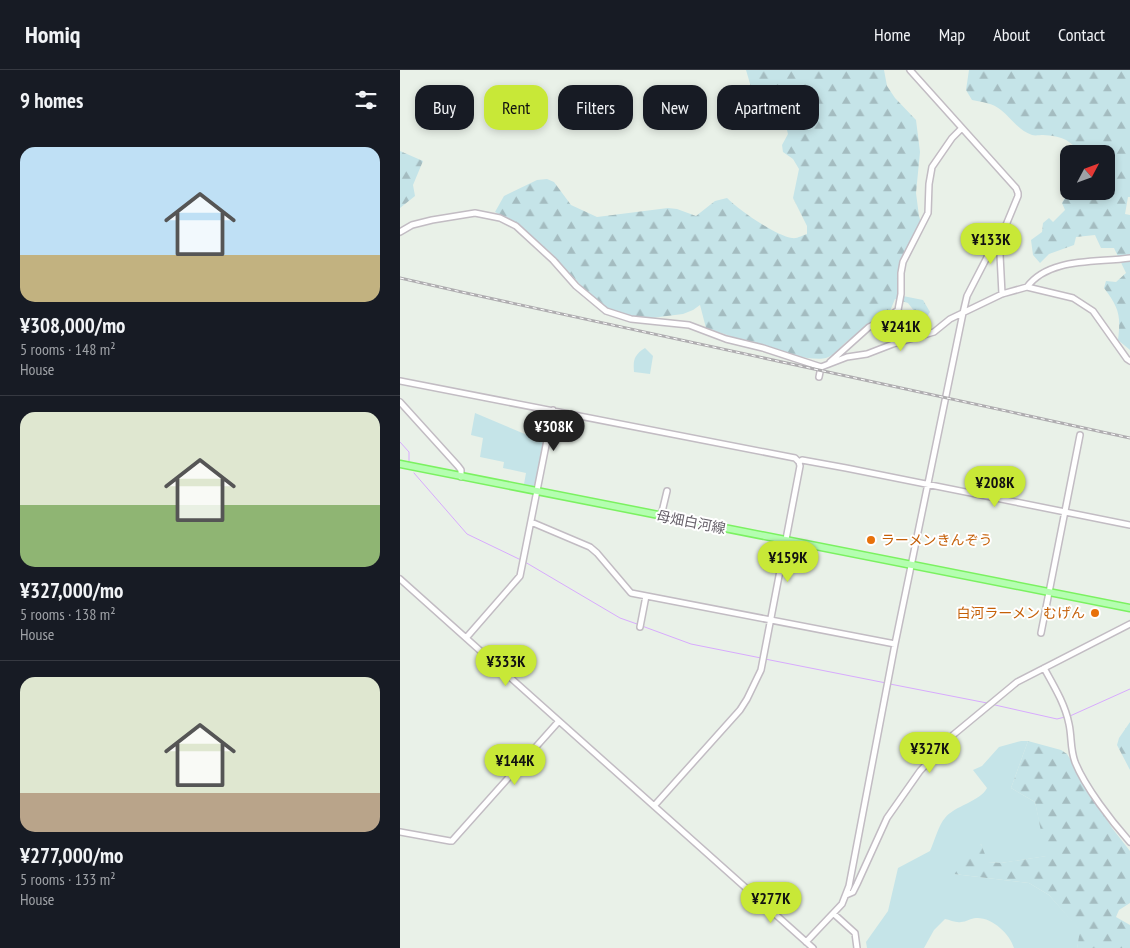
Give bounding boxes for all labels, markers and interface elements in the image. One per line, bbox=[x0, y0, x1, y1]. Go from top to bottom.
text: Homiq bbox=[25, 19, 80, 50]
text: Home bbox=[874, 23, 911, 46]
text: Map bbox=[939, 23, 965, 46]
text: About bbox=[993, 23, 1030, 46]
text: Contact bbox=[1058, 23, 1105, 46]
chip: Buy bbox=[415, 85, 474, 130]
chip: Rent bbox=[484, 85, 548, 130]
chip: Filters bbox=[558, 85, 633, 130]
chip: New bbox=[643, 85, 707, 130]
chip: Apartment bbox=[717, 85, 819, 130]
icon: filters bbox=[352, 86, 380, 114]
text: 9 homes bbox=[20, 87, 83, 114]
north arrow bbox=[1060, 145, 1115, 200]
map controls bbox=[1060, 145, 1115, 200]
icon: home bbox=[155, 179, 245, 269]
pin: ¥133K bbox=[956, 222, 1026, 265]
text: ¥133K bbox=[972, 229, 1010, 249]
pin: ¥241K bbox=[866, 310, 936, 352]
text: ¥308,000/mo bbox=[20, 312, 125, 339]
text: ¥241K bbox=[882, 316, 920, 336]
text: 5 rooms · 148 m² bbox=[20, 339, 116, 359]
text: House bbox=[20, 359, 54, 379]
pin: ¥308K bbox=[519, 410, 589, 452]
text: ¥308K bbox=[535, 416, 573, 436]
icon: home bbox=[155, 445, 245, 535]
pin: ¥208K bbox=[960, 466, 1030, 508]
text: ¥208K bbox=[976, 472, 1014, 492]
street label: 母畑白河線 bbox=[655, 506, 727, 538]
place label: ラーメンきんぞう bbox=[881, 531, 992, 549]
marker: ラーメンきんぞう bbox=[865, 534, 877, 546]
pin: ¥159K bbox=[753, 540, 823, 583]
text: ¥159K bbox=[769, 547, 807, 567]
text: ¥327,000/mo bbox=[20, 577, 123, 604]
text: 5 rooms · 138 m² bbox=[20, 604, 116, 624]
place label: 白河ラーメン むげん bbox=[957, 604, 1085, 622]
marker: 白河ラーメン むげん bbox=[1089, 607, 1101, 619]
text: House bbox=[20, 624, 54, 644]
pin: ¥333K bbox=[471, 644, 541, 687]
text: ¥333K bbox=[487, 651, 525, 671]
icon: home bbox=[155, 710, 245, 800]
pin: ¥327K bbox=[895, 732, 965, 774]
text: ¥327K bbox=[911, 738, 949, 758]
pin: ¥144K bbox=[480, 744, 550, 786]
text: ¥144K bbox=[496, 750, 534, 770]
text: ¥277,000/mo bbox=[20, 842, 123, 869]
text: 5 rooms · 133 m² bbox=[20, 869, 116, 889]
pin: ¥277K bbox=[736, 882, 806, 924]
text: ¥277K bbox=[752, 888, 790, 908]
text: House bbox=[20, 889, 54, 909]

